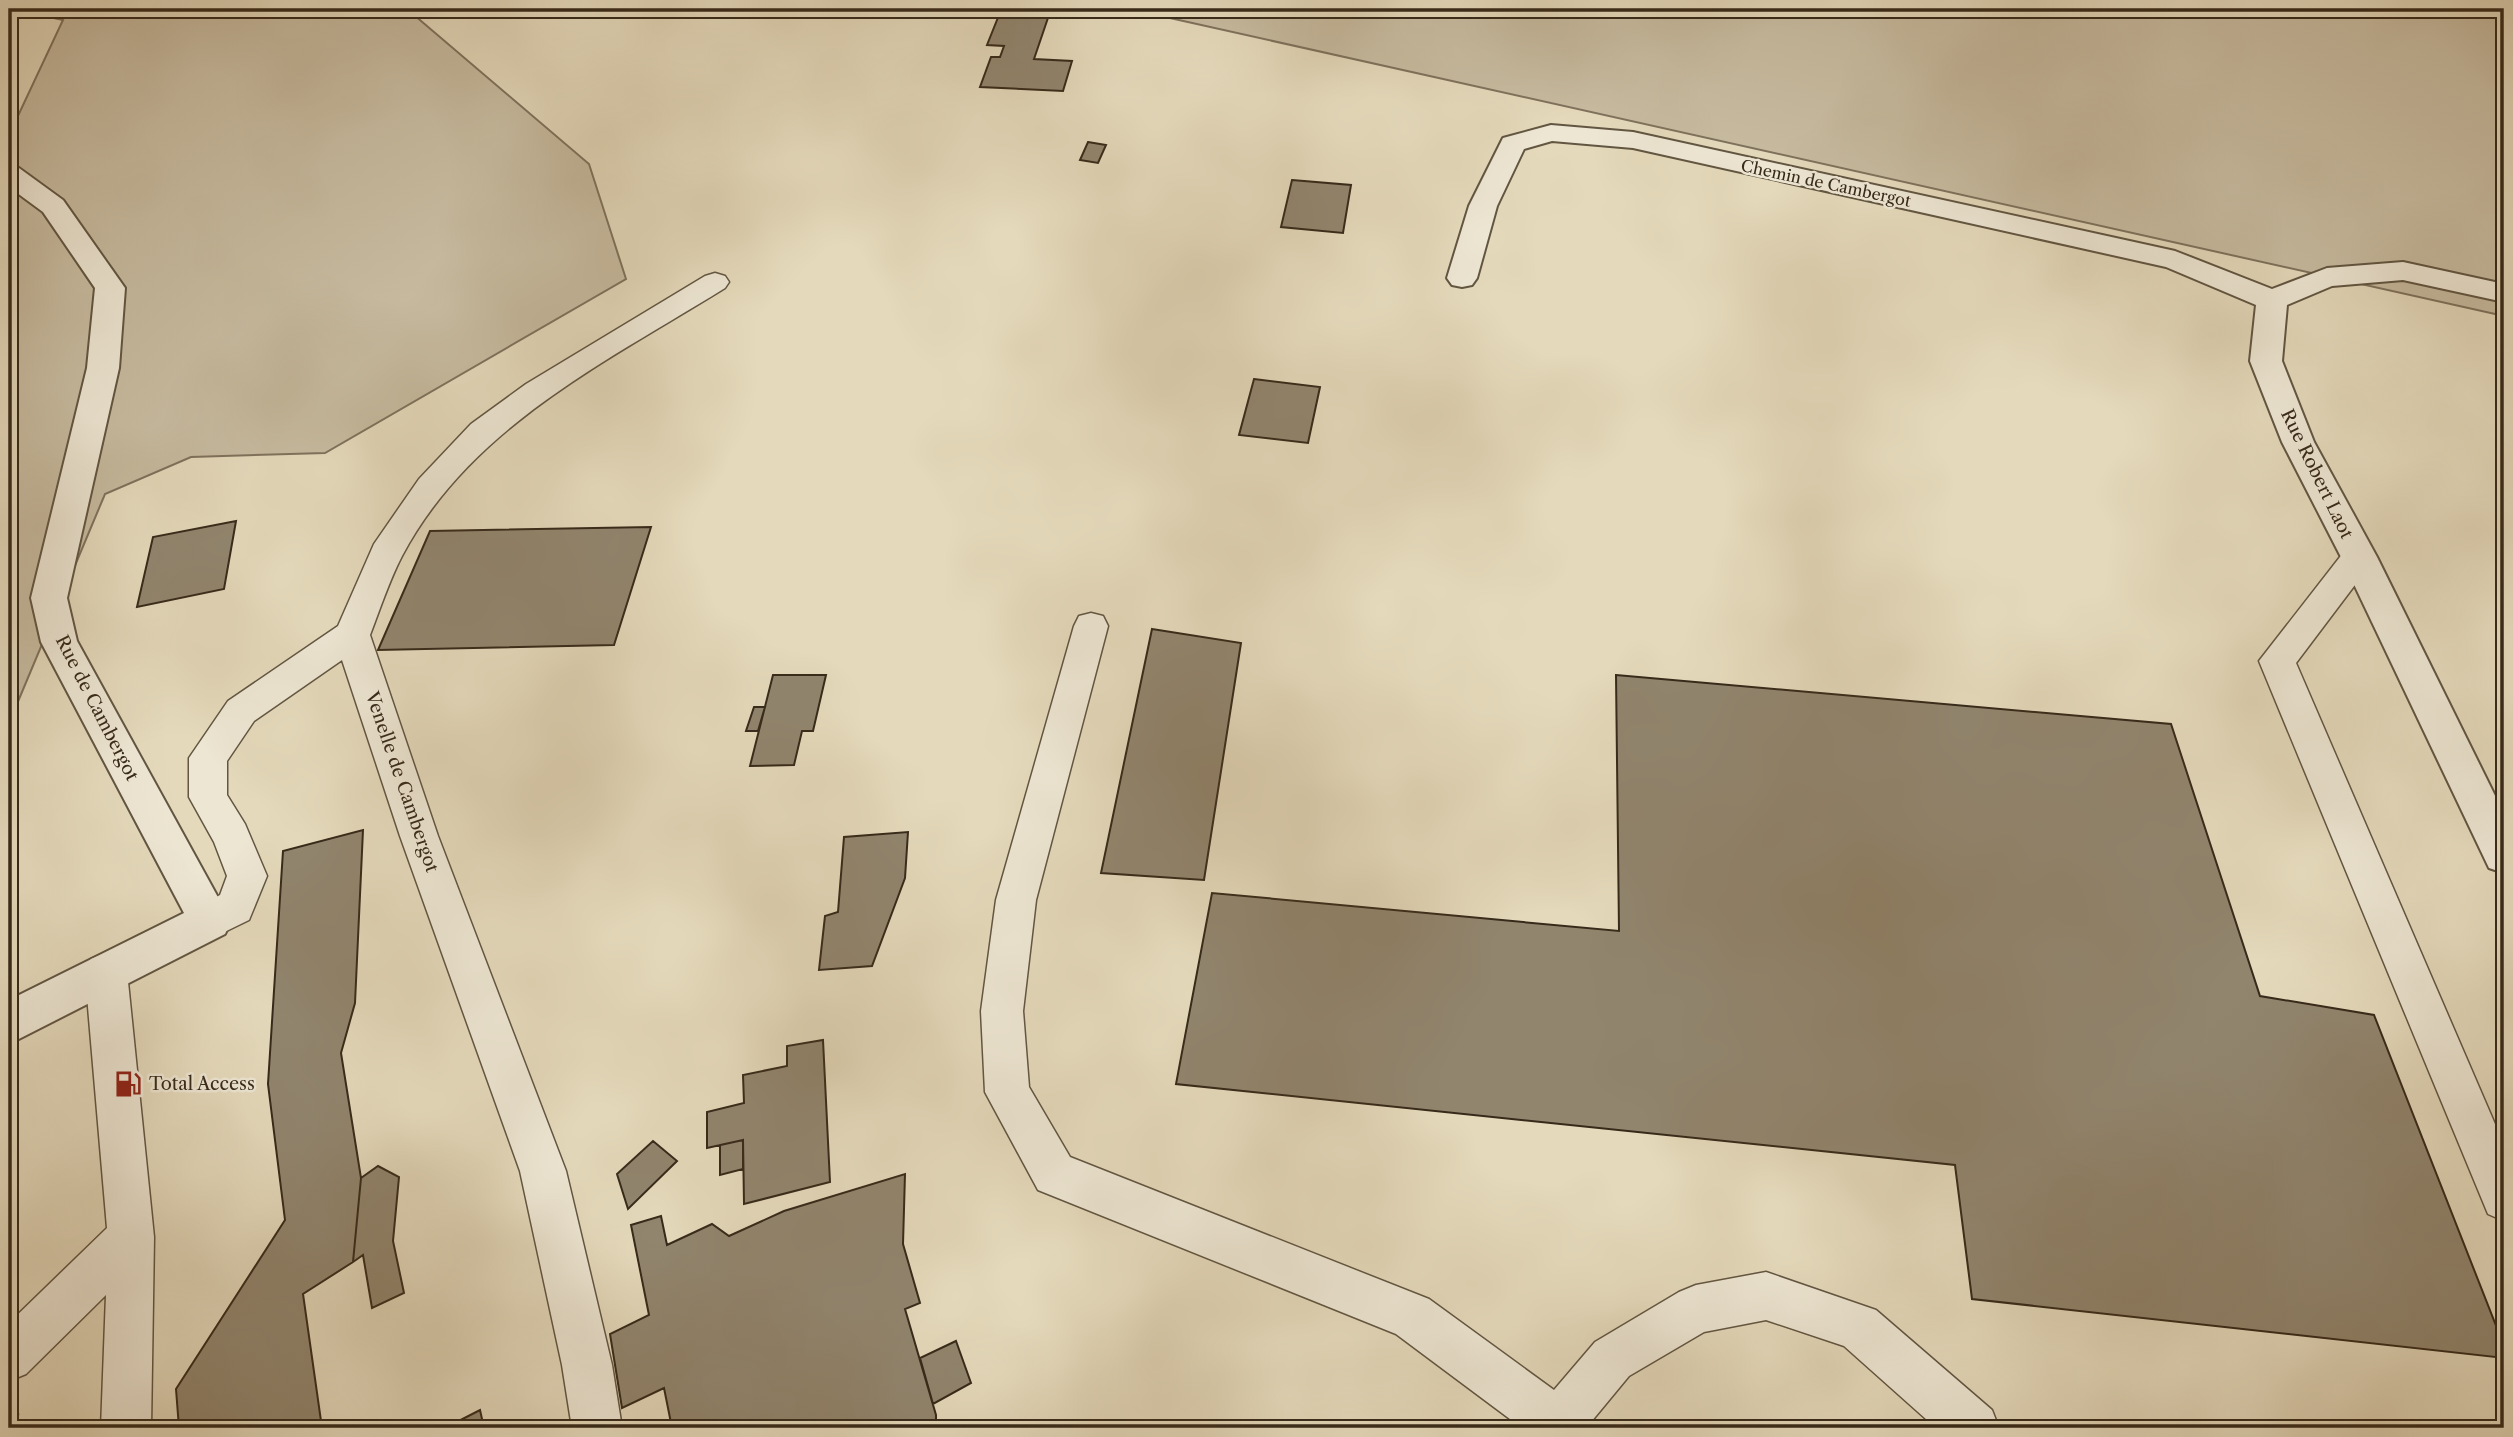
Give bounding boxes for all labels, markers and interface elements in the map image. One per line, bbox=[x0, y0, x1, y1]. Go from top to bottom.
street label: Chemin de Cambergot bbox=[1739, 155, 1913, 211]
street label: Rue Robert Laot bbox=[2276, 406, 2358, 543]
street label: Rue de Cambergot bbox=[51, 632, 143, 785]
street label: Venelle de Cambergot bbox=[360, 688, 443, 876]
fuel station icon: Total Access bbox=[113, 1069, 143, 1099]
place label: Total Access bbox=[149, 1073, 255, 1095]

